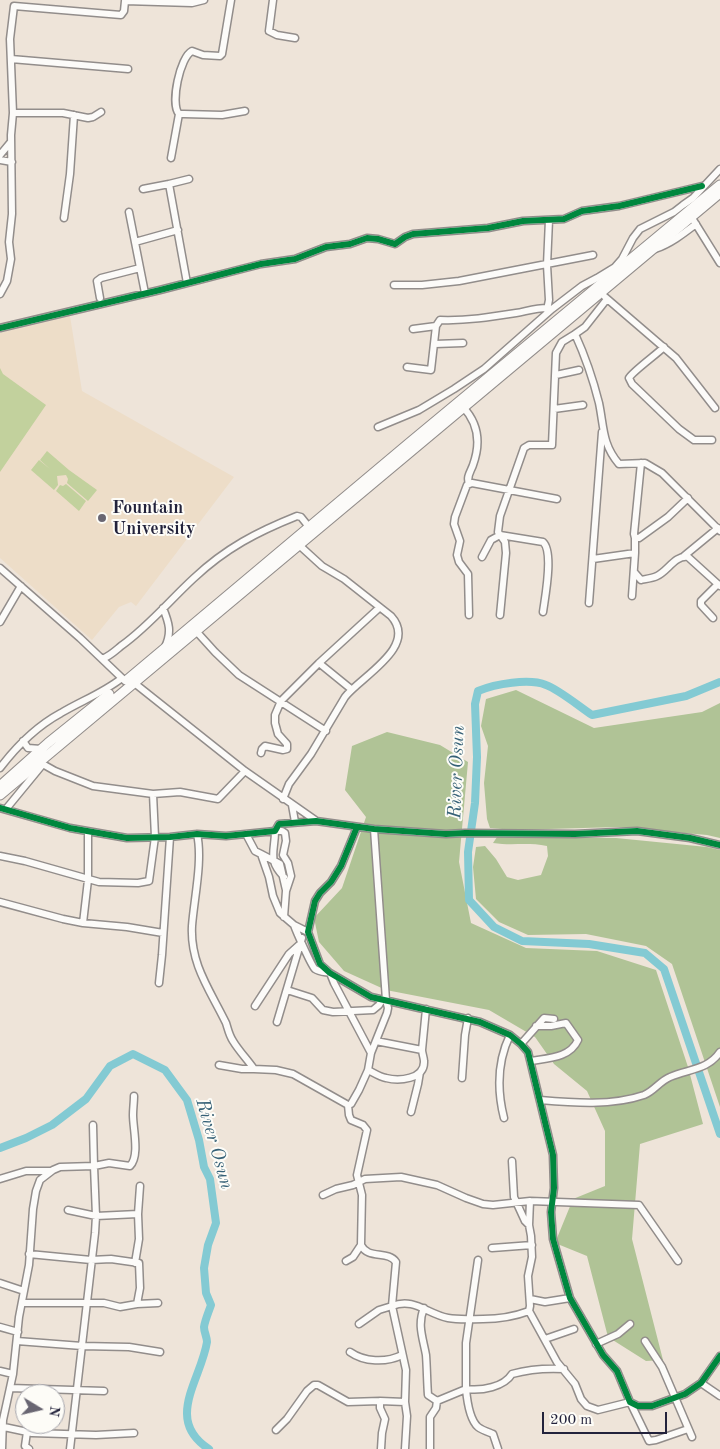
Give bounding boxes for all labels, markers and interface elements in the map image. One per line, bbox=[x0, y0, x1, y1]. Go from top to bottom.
place label: Fountain University bbox=[112, 497, 196, 540]
marker: Fountain University bbox=[96, 512, 108, 524]
water label: River Osun bbox=[444, 725, 470, 819]
water label: River Osun bbox=[190, 1096, 238, 1192]
north arrow bbox=[15, 1384, 65, 1434]
scale bar bbox=[545, 1402, 670, 1434]
text: N bbox=[46, 1405, 62, 1418]
text: 200 m bbox=[550, 1413, 592, 1428]

